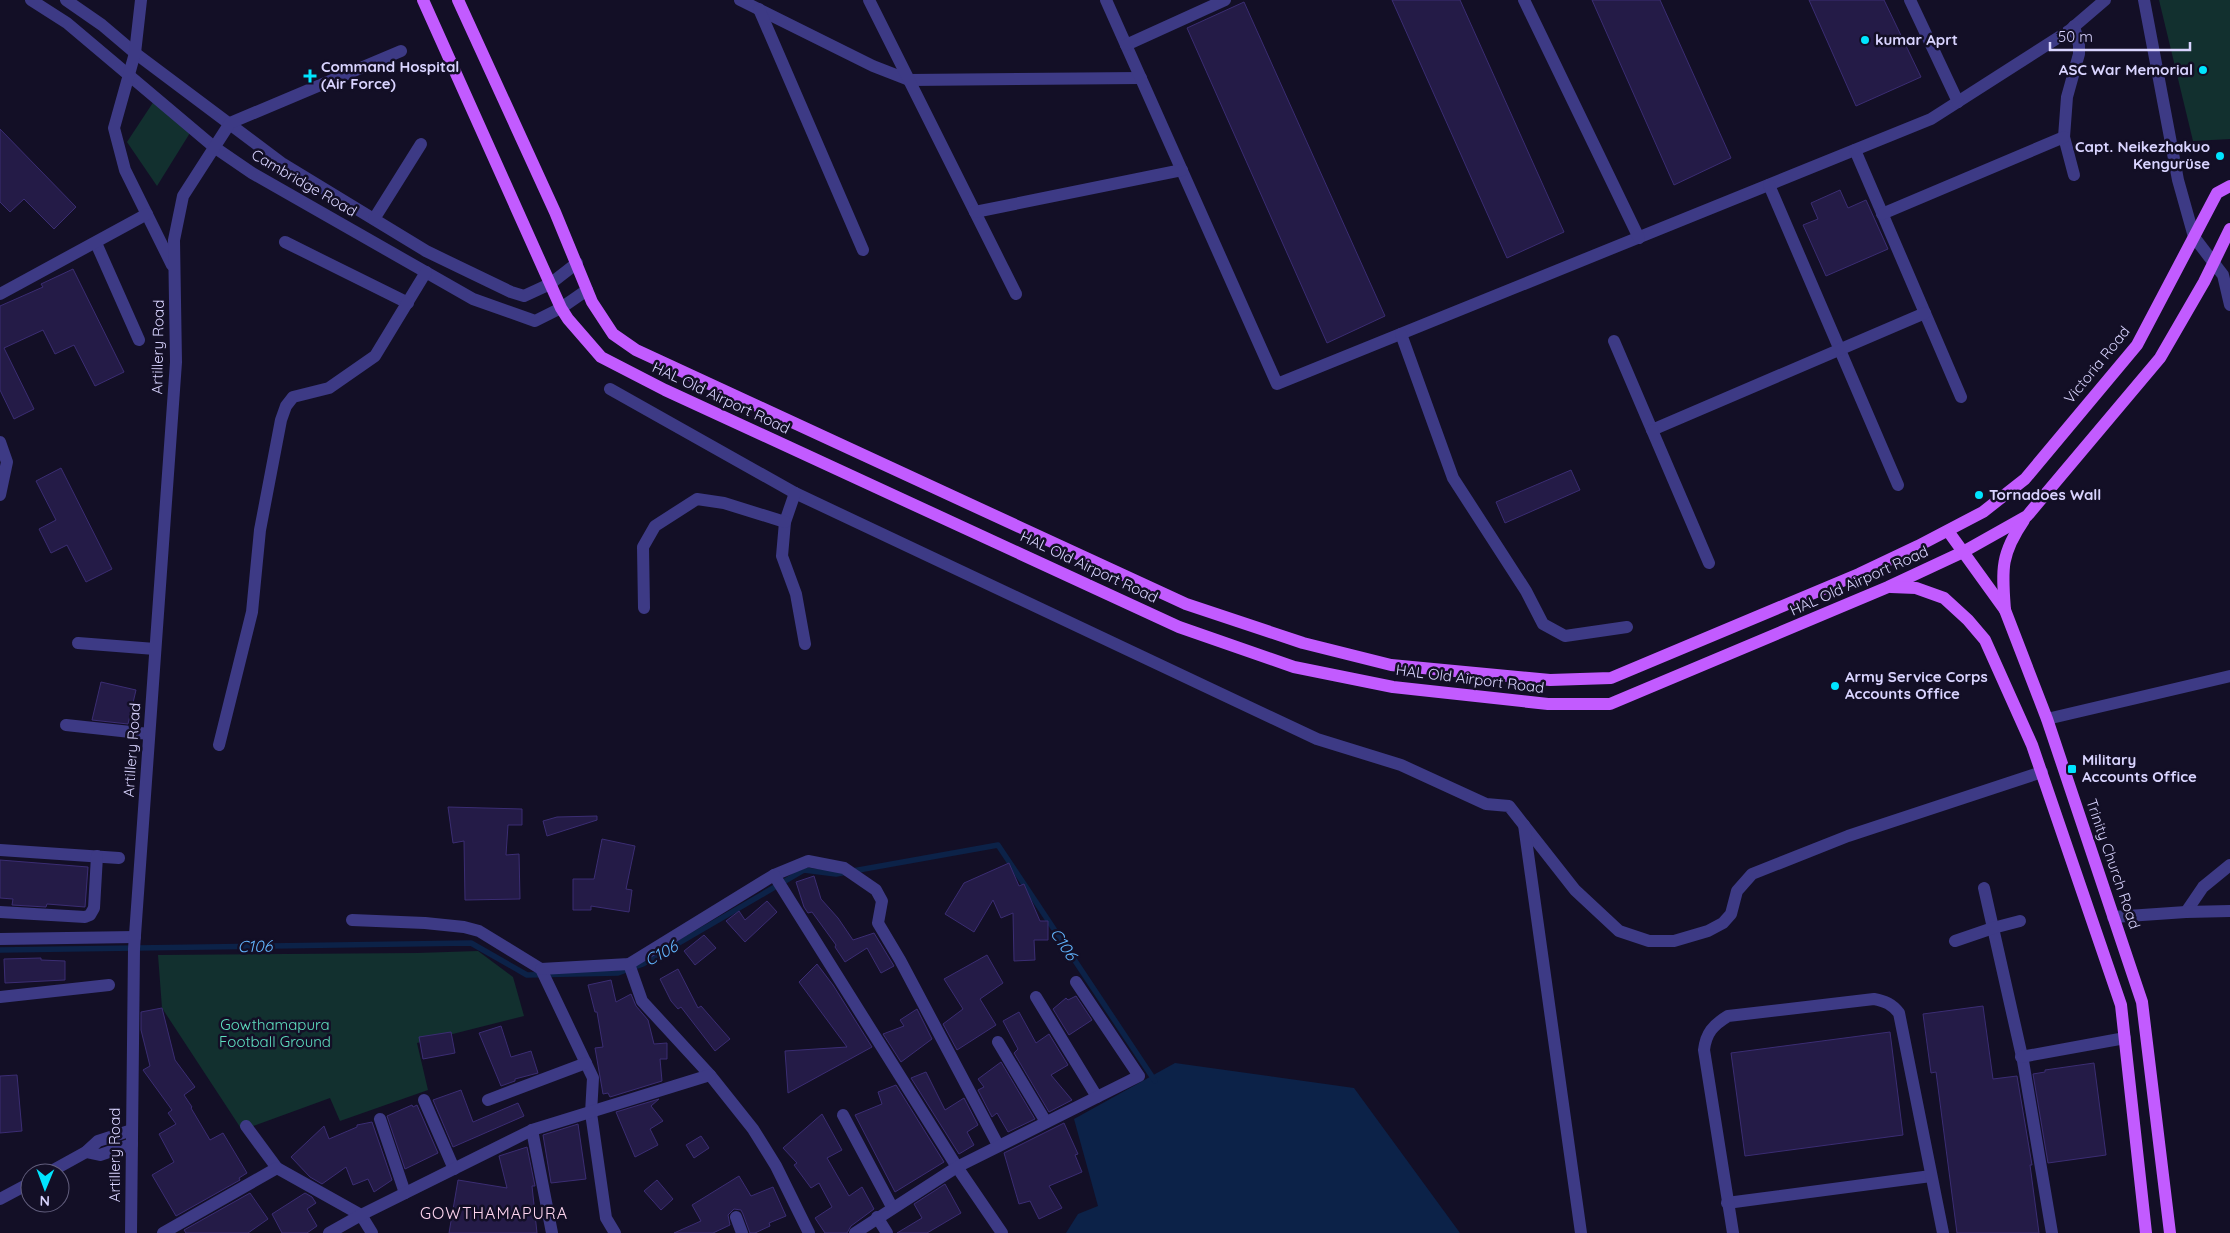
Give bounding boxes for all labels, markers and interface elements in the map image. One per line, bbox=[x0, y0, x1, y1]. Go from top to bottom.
scale bar bbox=[2050, 20, 2190, 52]
text: 50 m bbox=[2058, 27, 2093, 46]
place label: kumar Aprt bbox=[1875, 30, 1958, 49]
marker: kumar Aprt bbox=[1859, 34, 1871, 46]
place label: Command Hospital (Air Force) bbox=[321, 57, 459, 93]
place label: ASC War Memorial bbox=[2059, 60, 2193, 79]
marker: ASC War Memorial bbox=[2197, 64, 2209, 76]
marker: Command Hospital (Air Force) bbox=[303, 69, 317, 83]
place label: Capt. Neikezhakuo Kengurüse bbox=[2075, 137, 2210, 173]
street label: Cambridge Road bbox=[248, 145, 360, 220]
marker: Capt. Neikezhakuo Kengurüse bbox=[2214, 150, 2226, 162]
street label: Artillery Road bbox=[147, 300, 168, 394]
street label: Victoria Road bbox=[2060, 322, 2134, 407]
street label: HAL Old Airport Road bbox=[649, 357, 793, 438]
place label: Tornadoes Wall bbox=[1989, 485, 2101, 504]
marker: Tornadoes Wall bbox=[1973, 489, 1985, 501]
street label: HAL Old Airport Road bbox=[1017, 526, 1161, 607]
street label: HAL Old Airport Road bbox=[1787, 541, 1931, 620]
street label: HAL Old Airport Road bbox=[1395, 660, 1545, 697]
place label: Army Service Corps Accounts Office bbox=[1845, 667, 1988, 703]
marker: Army Service Corps Accounts Office bbox=[1829, 680, 1841, 692]
street label: Artillery Road bbox=[119, 702, 144, 798]
place label: Military Accounts Office bbox=[2082, 750, 2197, 786]
marker: Military Accounts Office bbox=[2066, 763, 2078, 775]
street label: Trinity Church Road bbox=[2082, 796, 2145, 932]
water label: C106 bbox=[1046, 924, 1083, 965]
water label: C106 bbox=[641, 935, 682, 970]
water label: C106 bbox=[238, 936, 274, 956]
park label: Gowthamapura Football Ground bbox=[219, 1015, 331, 1051]
street label: Artillery Road bbox=[105, 1108, 124, 1202]
north arrow bbox=[20, 1163, 70, 1213]
text: N bbox=[39, 1192, 50, 1210]
district label: GOWTHAMAPURA bbox=[420, 1203, 568, 1223]

